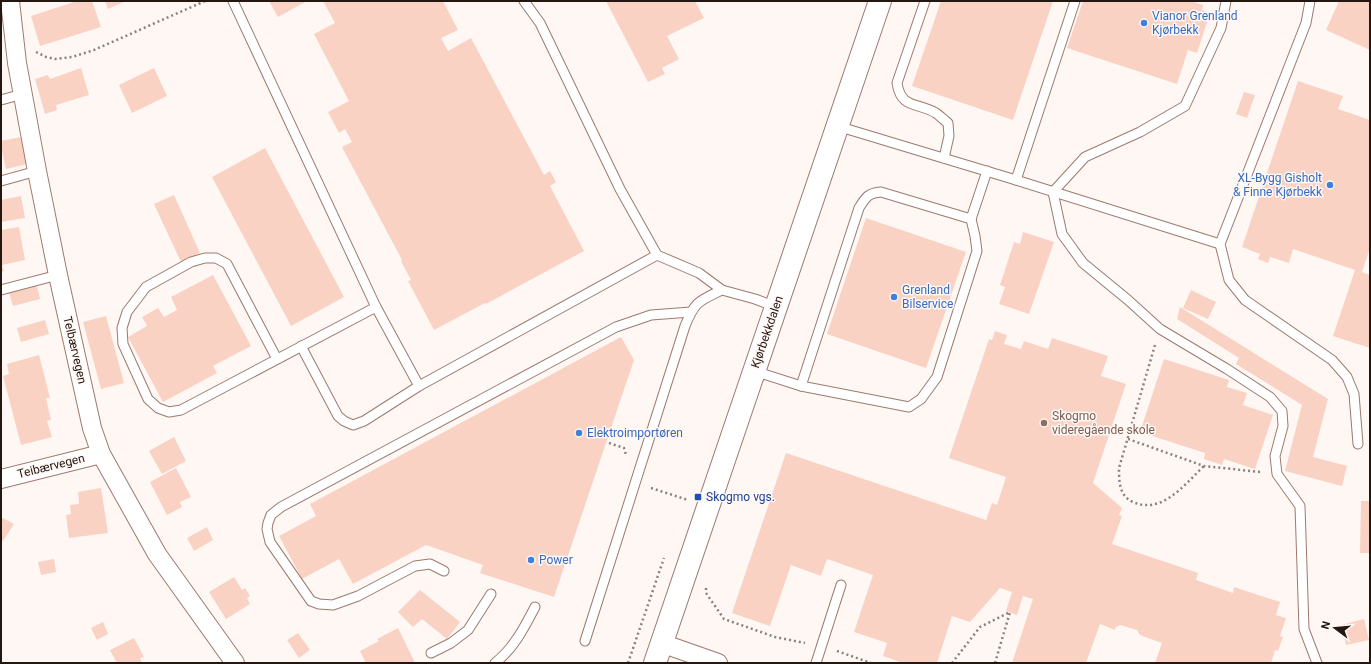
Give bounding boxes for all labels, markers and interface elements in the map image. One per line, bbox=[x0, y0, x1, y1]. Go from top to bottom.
place label: Vianor Grenland Kjørbekk bbox=[1152, 9, 1238, 37]
marker: Vianor Grenland Kjørbekk bbox=[1139, 18, 1149, 28]
place label: XL-Bygg Gisholt & Finne Kjørbekk bbox=[1233, 171, 1323, 199]
marker: XL-Bygg Gisholt & Finne Kjørbekk bbox=[1325, 180, 1335, 190]
place label: Grenland Bilservice bbox=[902, 283, 953, 311]
marker: Grenland Bilservice bbox=[889, 292, 899, 302]
street label: Kjørbekkdalen bbox=[748, 294, 786, 370]
street label: Telbærvegen bbox=[60, 315, 90, 385]
place label: Skogmo videregående skole bbox=[1052, 409, 1155, 437]
marker: Skogmo videregående skole bbox=[1039, 418, 1049, 428]
place label: Elektroimportøren bbox=[587, 426, 683, 440]
marker: Elektroimportøren bbox=[574, 428, 584, 438]
street label: Teibærvegen bbox=[16, 451, 86, 481]
place label: Skogmo vgs. bbox=[706, 490, 775, 504]
marker: Skogmo vgs. bbox=[693, 492, 703, 502]
place label: Power bbox=[539, 553, 573, 567]
marker: Power bbox=[526, 555, 536, 565]
north arrow bbox=[1315, 608, 1355, 648]
text: N bbox=[1319, 620, 1333, 631]

